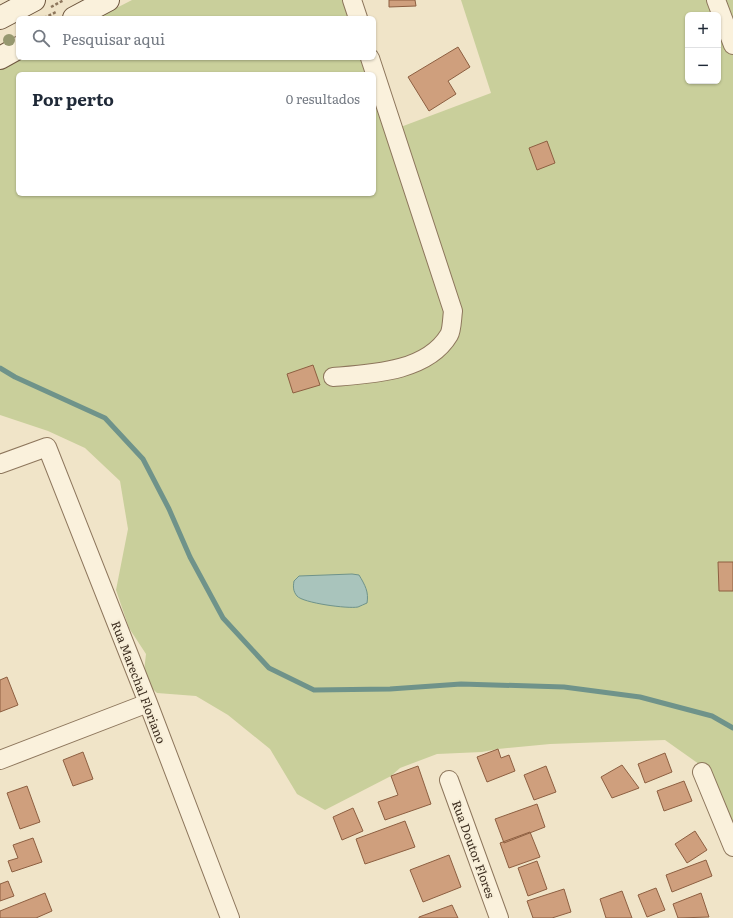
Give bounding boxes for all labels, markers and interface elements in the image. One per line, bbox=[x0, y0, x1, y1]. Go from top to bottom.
map controls bbox=[685, 12, 721, 84]
button: + bbox=[685, 12, 721, 48]
search box bbox=[16, 16, 376, 60]
icon: search bbox=[30, 27, 52, 49]
text: Pesquisar aqui bbox=[62, 27, 165, 50]
button: − bbox=[685, 48, 721, 84]
text: Por perto bbox=[32, 86, 114, 111]
text: 0 resultados bbox=[286, 89, 360, 108]
street label: Rua Marechal Floriano bbox=[107, 618, 171, 746]
street label: Rua Doutor Flores bbox=[448, 798, 500, 901]

